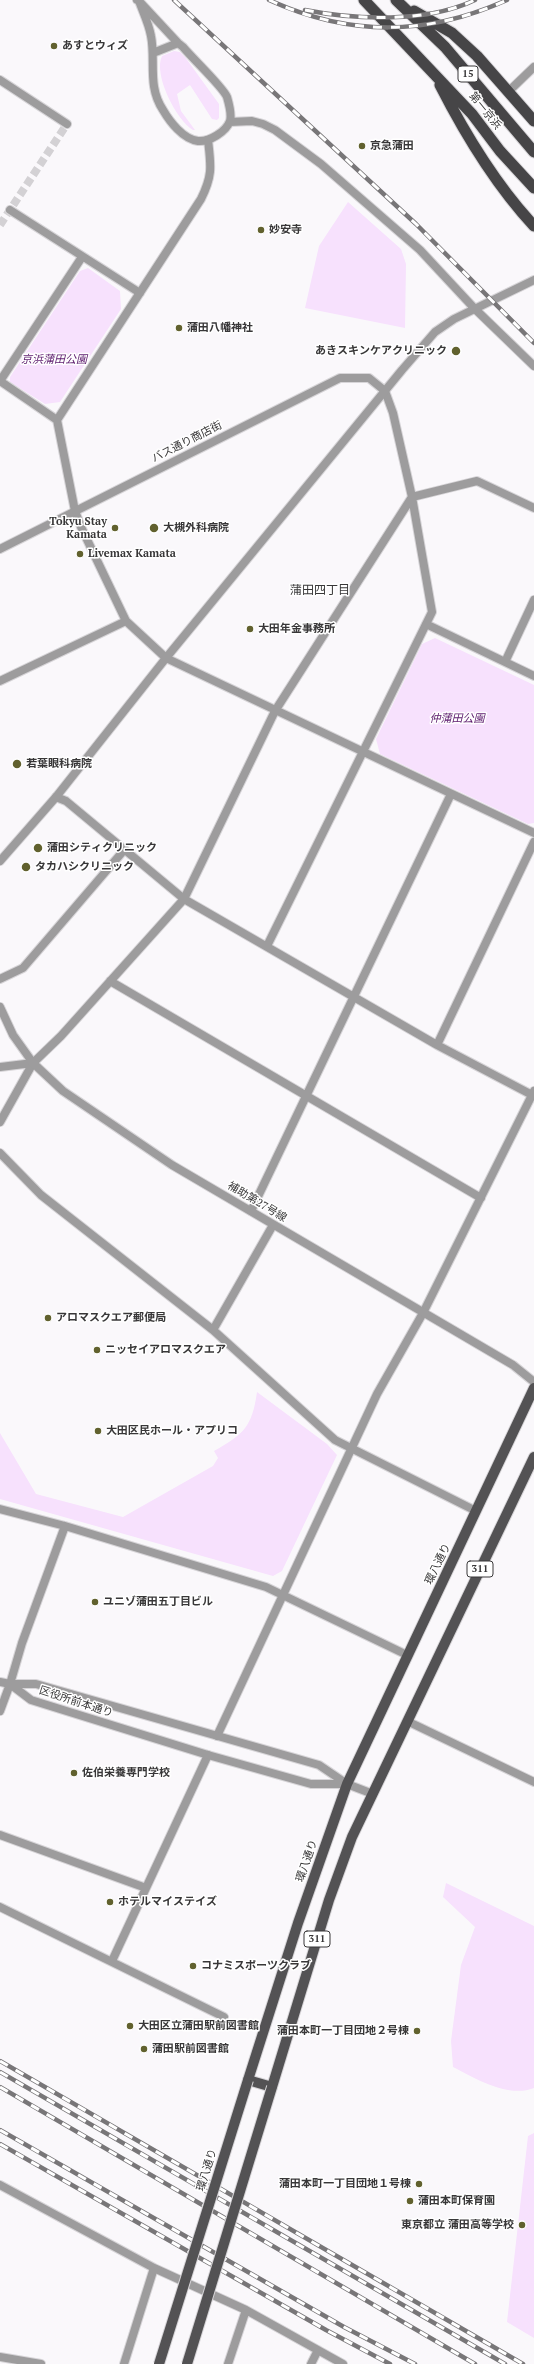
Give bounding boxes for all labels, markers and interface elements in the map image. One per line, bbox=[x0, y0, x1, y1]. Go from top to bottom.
place label: あすとウィズ bbox=[62, 39, 128, 53]
marker: あすとウィズ bbox=[49, 41, 59, 51]
road number: 15 bbox=[458, 66, 478, 82]
street label: 第一京浜 bbox=[466, 90, 504, 132]
place label: 京急蒲田 bbox=[370, 139, 414, 153]
marker: 京急蒲田 bbox=[357, 141, 367, 151]
place label: 妙安寺 bbox=[269, 223, 302, 237]
marker: 妙安寺 bbox=[256, 225, 266, 235]
place label: 蒲田八幡神社 bbox=[187, 321, 253, 335]
marker: 蒲田八幡神社 bbox=[174, 323, 184, 333]
place label: あきスキンケアクリニック bbox=[315, 344, 447, 358]
marker: あきスキンケアクリニック bbox=[450, 345, 462, 357]
park label: 京浜蒲田公園 bbox=[21, 353, 87, 367]
street label: バス通り商店街 bbox=[150, 419, 224, 465]
place label: Tokyu Stay Kamata bbox=[49, 515, 107, 541]
place label: 大槻外科病院 bbox=[163, 521, 229, 535]
marker: 大槻外科病院 bbox=[148, 522, 160, 534]
marker: Tokyu Stay Kamata bbox=[110, 523, 120, 533]
place label: Livemax Kamata bbox=[88, 547, 176, 561]
marker: Livemax Kamata bbox=[75, 549, 85, 559]
district label: 蒲田四丁目 bbox=[290, 584, 350, 598]
place label: 大田年金事務所 bbox=[258, 622, 335, 636]
marker: 大田年金事務所 bbox=[245, 624, 255, 634]
park label: 仲蒲田公園 bbox=[430, 712, 484, 726]
place label: 若葉眼科病院 bbox=[26, 757, 92, 771]
marker: 若葉眼科病院 bbox=[11, 758, 23, 770]
place label: 蒲田シティクリニック bbox=[47, 841, 157, 855]
marker: 蒲田シティクリニック bbox=[32, 842, 44, 854]
place label: タカハシクリニック bbox=[35, 860, 134, 874]
marker: タカハシクリニック bbox=[20, 861, 32, 873]
street label: 補助第27号線 bbox=[225, 1179, 289, 1225]
place label: アロマスクエア郵便局 bbox=[56, 1311, 166, 1325]
marker: アロマスクエア郵便局 bbox=[43, 1313, 53, 1323]
place label: ニッセイアロマスクエア bbox=[105, 1343, 226, 1357]
marker: ニッセイアロマスクエア bbox=[92, 1345, 102, 1355]
place label: 大田区民ホール・アプリコ bbox=[106, 1424, 238, 1438]
marker: 大田区民ホール・アプリコ bbox=[93, 1426, 103, 1436]
street label: 環八通り bbox=[422, 1541, 454, 1587]
road number: 311 bbox=[467, 1561, 493, 1577]
place label: ユニゾ蒲田五丁目ビル bbox=[103, 1595, 213, 1609]
marker: ユニゾ蒲田五丁目ビル bbox=[90, 1597, 100, 1607]
street label: 区役所前本通り bbox=[37, 1684, 115, 1720]
place label: 佐伯栄養専門学校 bbox=[82, 1766, 170, 1780]
marker: 佐伯栄養専門学校 bbox=[69, 1768, 79, 1778]
street label: 環八通り bbox=[294, 1838, 320, 1884]
place label: ホテルマイステイズ bbox=[118, 1895, 217, 1909]
marker: ホテルマイステイズ bbox=[105, 1897, 115, 1907]
road number: 311 bbox=[304, 1931, 330, 1947]
place label: コナミスポーツクラブ bbox=[201, 1959, 311, 1973]
marker: コナミスポーツクラブ bbox=[188, 1961, 198, 1971]
place label: 大田区立蒲田駅前図書館 bbox=[138, 2019, 259, 2033]
marker: 大田区立蒲田駅前図書館 bbox=[125, 2021, 135, 2031]
place label: 蒲田本町一丁目団地２号棟 bbox=[277, 2024, 409, 2038]
marker: 蒲田本町一丁目団地２号棟 bbox=[412, 2026, 422, 2036]
place label: 蒲田駅前図書館 bbox=[152, 2042, 229, 2056]
marker: 蒲田駅前図書館 bbox=[139, 2044, 149, 2054]
street label: 環八通り bbox=[194, 2147, 220, 2193]
place label: 蒲田本町一丁目団地１号棟 bbox=[279, 2177, 411, 2191]
marker: 蒲田本町一丁目団地１号棟 bbox=[414, 2179, 424, 2189]
place label: 蒲田本町保育園 bbox=[418, 2194, 495, 2208]
marker: 蒲田本町保育園 bbox=[405, 2196, 415, 2206]
place label: 東京都立 蒲田高等学校 bbox=[401, 2218, 514, 2232]
marker: 東京都立 蒲田高等学校 bbox=[517, 2220, 527, 2230]

